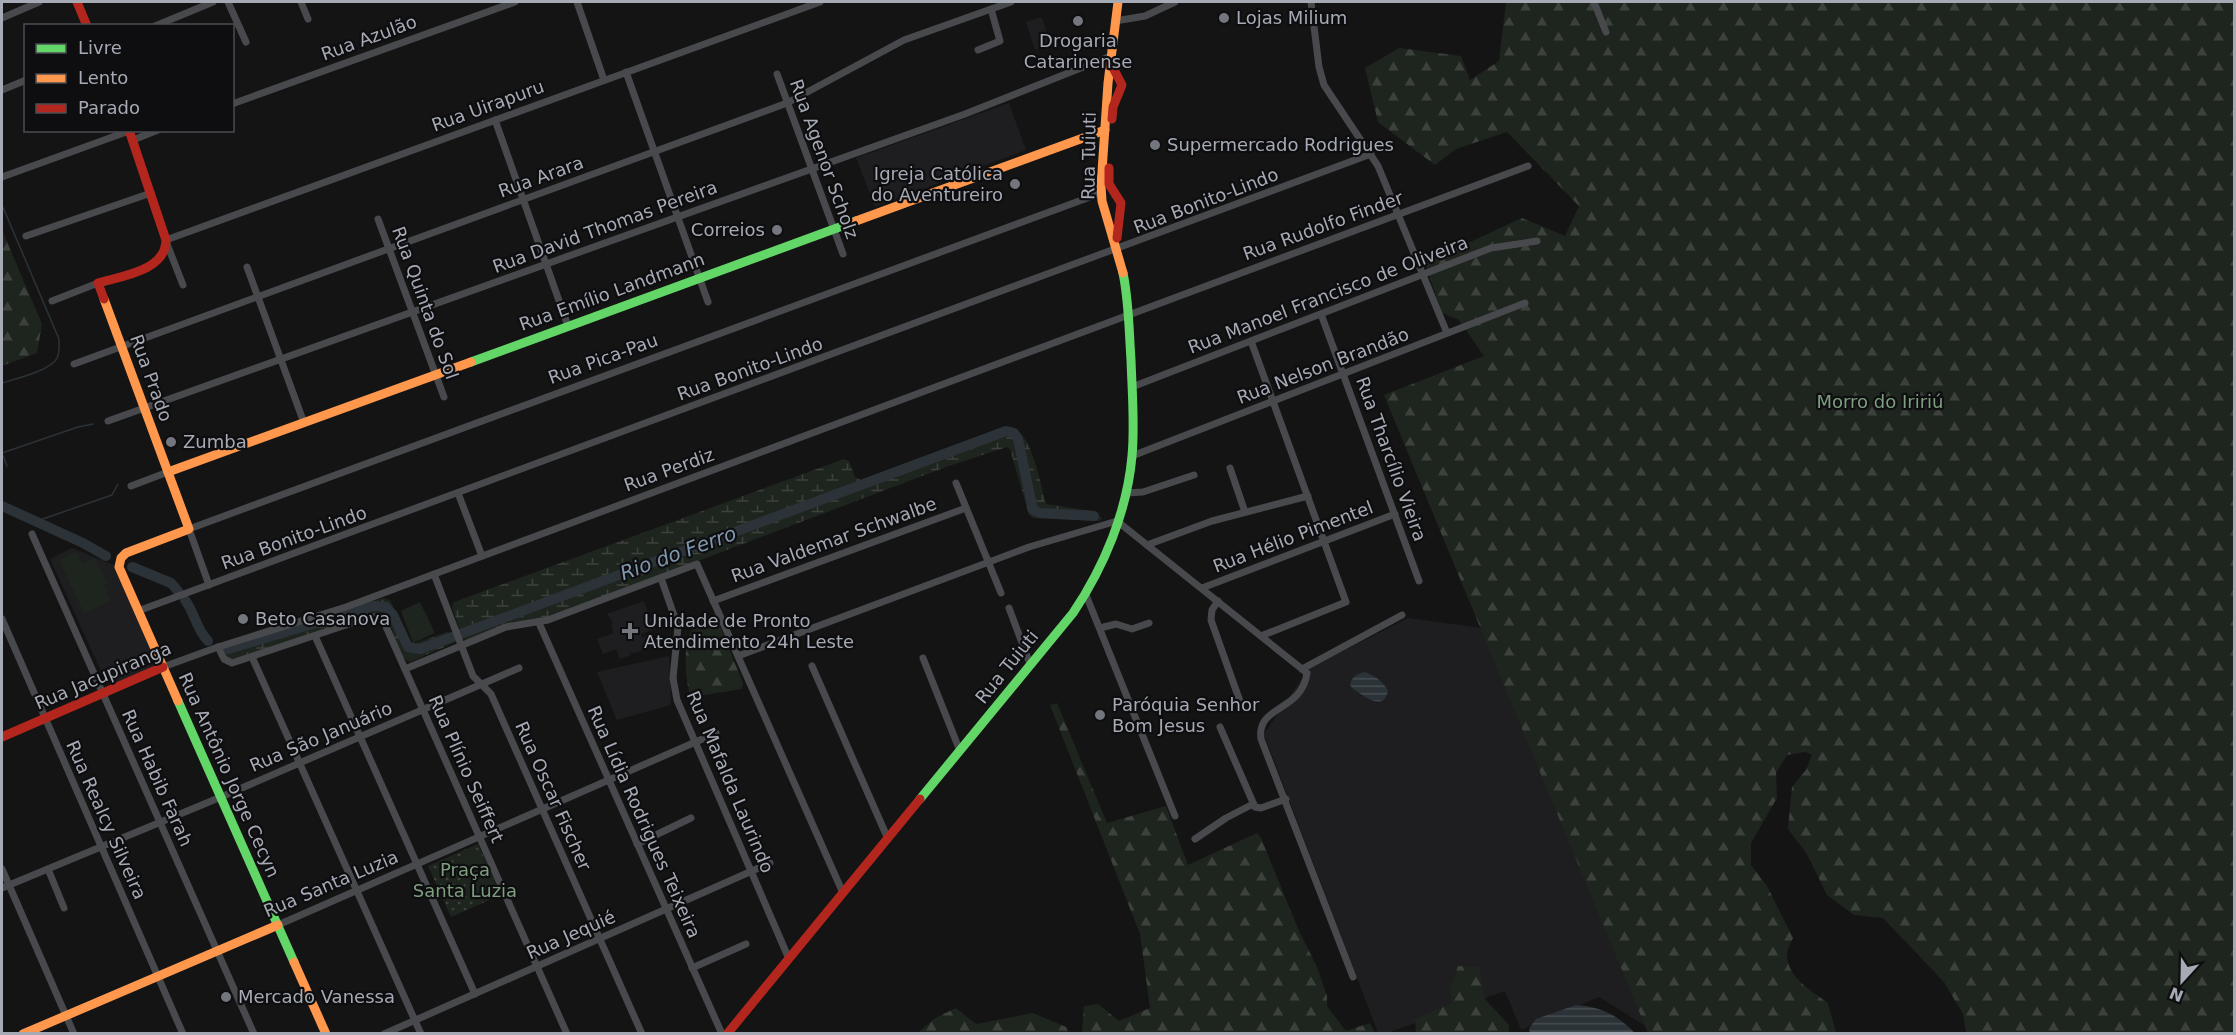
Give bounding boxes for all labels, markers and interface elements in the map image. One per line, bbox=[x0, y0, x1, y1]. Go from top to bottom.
place label: Lojas Milium bbox=[1236, 7, 1347, 28]
street label: Rua Azulão bbox=[318, 11, 419, 65]
marker: Lojas Milium bbox=[1217, 11, 1231, 25]
marker: Drogaria Catarinense bbox=[1071, 14, 1085, 28]
legend bbox=[24, 24, 234, 132]
place label: Drogaria Catarinense bbox=[1024, 30, 1132, 72]
text: Livre bbox=[78, 37, 122, 58]
text: Lento bbox=[78, 67, 128, 88]
street label: Rua Uirapuru bbox=[429, 75, 547, 136]
street label: Rua Agenor Scholz bbox=[786, 76, 863, 242]
text: Parado bbox=[78, 97, 140, 118]
street label: Rua Tuiuti bbox=[1077, 112, 1100, 200]
place label: Supermercado Rodrigues bbox=[1167, 134, 1394, 155]
marker: Supermercado Rodrigues bbox=[1148, 138, 1162, 152]
street label: Rua Arara bbox=[495, 151, 586, 202]
place label: Igreja Católica do Aventureiro bbox=[871, 163, 1003, 205]
street label: Rua Bonito-Lindo bbox=[1130, 163, 1281, 238]
street label: Rua David Thomas Pereira bbox=[490, 176, 720, 277]
marker: Igreja Católica do Aventureiro bbox=[1008, 177, 1022, 191]
street label: Rua Rudolfo Finder bbox=[1240, 187, 1406, 264]
place label: Correios bbox=[691, 219, 765, 240]
street label: Rua Quinta do Sol bbox=[388, 223, 463, 382]
marker: Correios bbox=[770, 223, 784, 237]
street label: Rua Manoel Francisco de Oliveira bbox=[1185, 231, 1471, 358]
street label: Rua Emílio Landmann bbox=[516, 248, 707, 335]
street label: Rua Nelson Brandão bbox=[1234, 323, 1412, 408]
street label: Rua Pica-Pau bbox=[545, 329, 661, 388]
street label: Rua Prado bbox=[126, 331, 177, 424]
street label: Rua Bonito-Lindo bbox=[674, 332, 825, 405]
street label: Rua Tharcílio Vieira bbox=[1352, 374, 1431, 544]
park label: Morro do Iririú bbox=[1816, 391, 1944, 412]
place label: Zumba bbox=[183, 431, 247, 452]
marker: Zumba bbox=[164, 435, 178, 449]
street label: Rua Perdiz bbox=[621, 444, 717, 495]
street label: Rua Valdemar Schwalbe bbox=[728, 493, 939, 587]
street label: Rua Hélio Pimentel bbox=[1210, 496, 1376, 577]
street label: Rua Bonito-Lindo bbox=[218, 501, 369, 574]
water label: Rio do Ferro bbox=[617, 521, 739, 585]
place label: Beto Casanova bbox=[255, 608, 390, 629]
place label: Unidade de Pronto Atendimento 24h Leste bbox=[644, 610, 854, 652]
marker: Beto Casanova bbox=[236, 612, 250, 626]
marker: Unidade de Pronto Atendimento 24h Leste bbox=[621, 622, 639, 640]
street label: Rua Tuiuti bbox=[971, 626, 1042, 707]
street label: Rua Jacupiranga bbox=[31, 637, 174, 714]
street label: Rua Antônio Jorge Cecyn bbox=[175, 669, 284, 880]
street label: Rua Mafalda Laurindo bbox=[683, 688, 778, 876]
street label: Rua Plínio Seiffert bbox=[424, 692, 508, 846]
place label: Paróquia Senhor Bom Jesus bbox=[1112, 694, 1260, 736]
street label: Rua São Januário bbox=[246, 697, 395, 776]
street label: Rua Lídia Rodrigues Teixeira bbox=[584, 702, 705, 941]
street label: Rua Habib Farah bbox=[118, 706, 197, 849]
marker: Paróquia Senhor Bom Jesus bbox=[1093, 708, 1107, 722]
street label: Rua Oscar Fischer bbox=[511, 718, 596, 874]
street label: Rua Realcy Silveira bbox=[62, 737, 151, 902]
street label: Rua Santa Luzia bbox=[260, 846, 401, 921]
park label: Praça Santa Luzia bbox=[413, 859, 517, 901]
street label: Rua Jequié bbox=[523, 906, 619, 963]
north arrow bbox=[2152, 951, 2212, 1011]
text: N bbox=[2167, 983, 2186, 1006]
place label: Mercado Vanessa bbox=[238, 986, 395, 1007]
marker: Mercado Vanessa bbox=[219, 990, 233, 1004]

